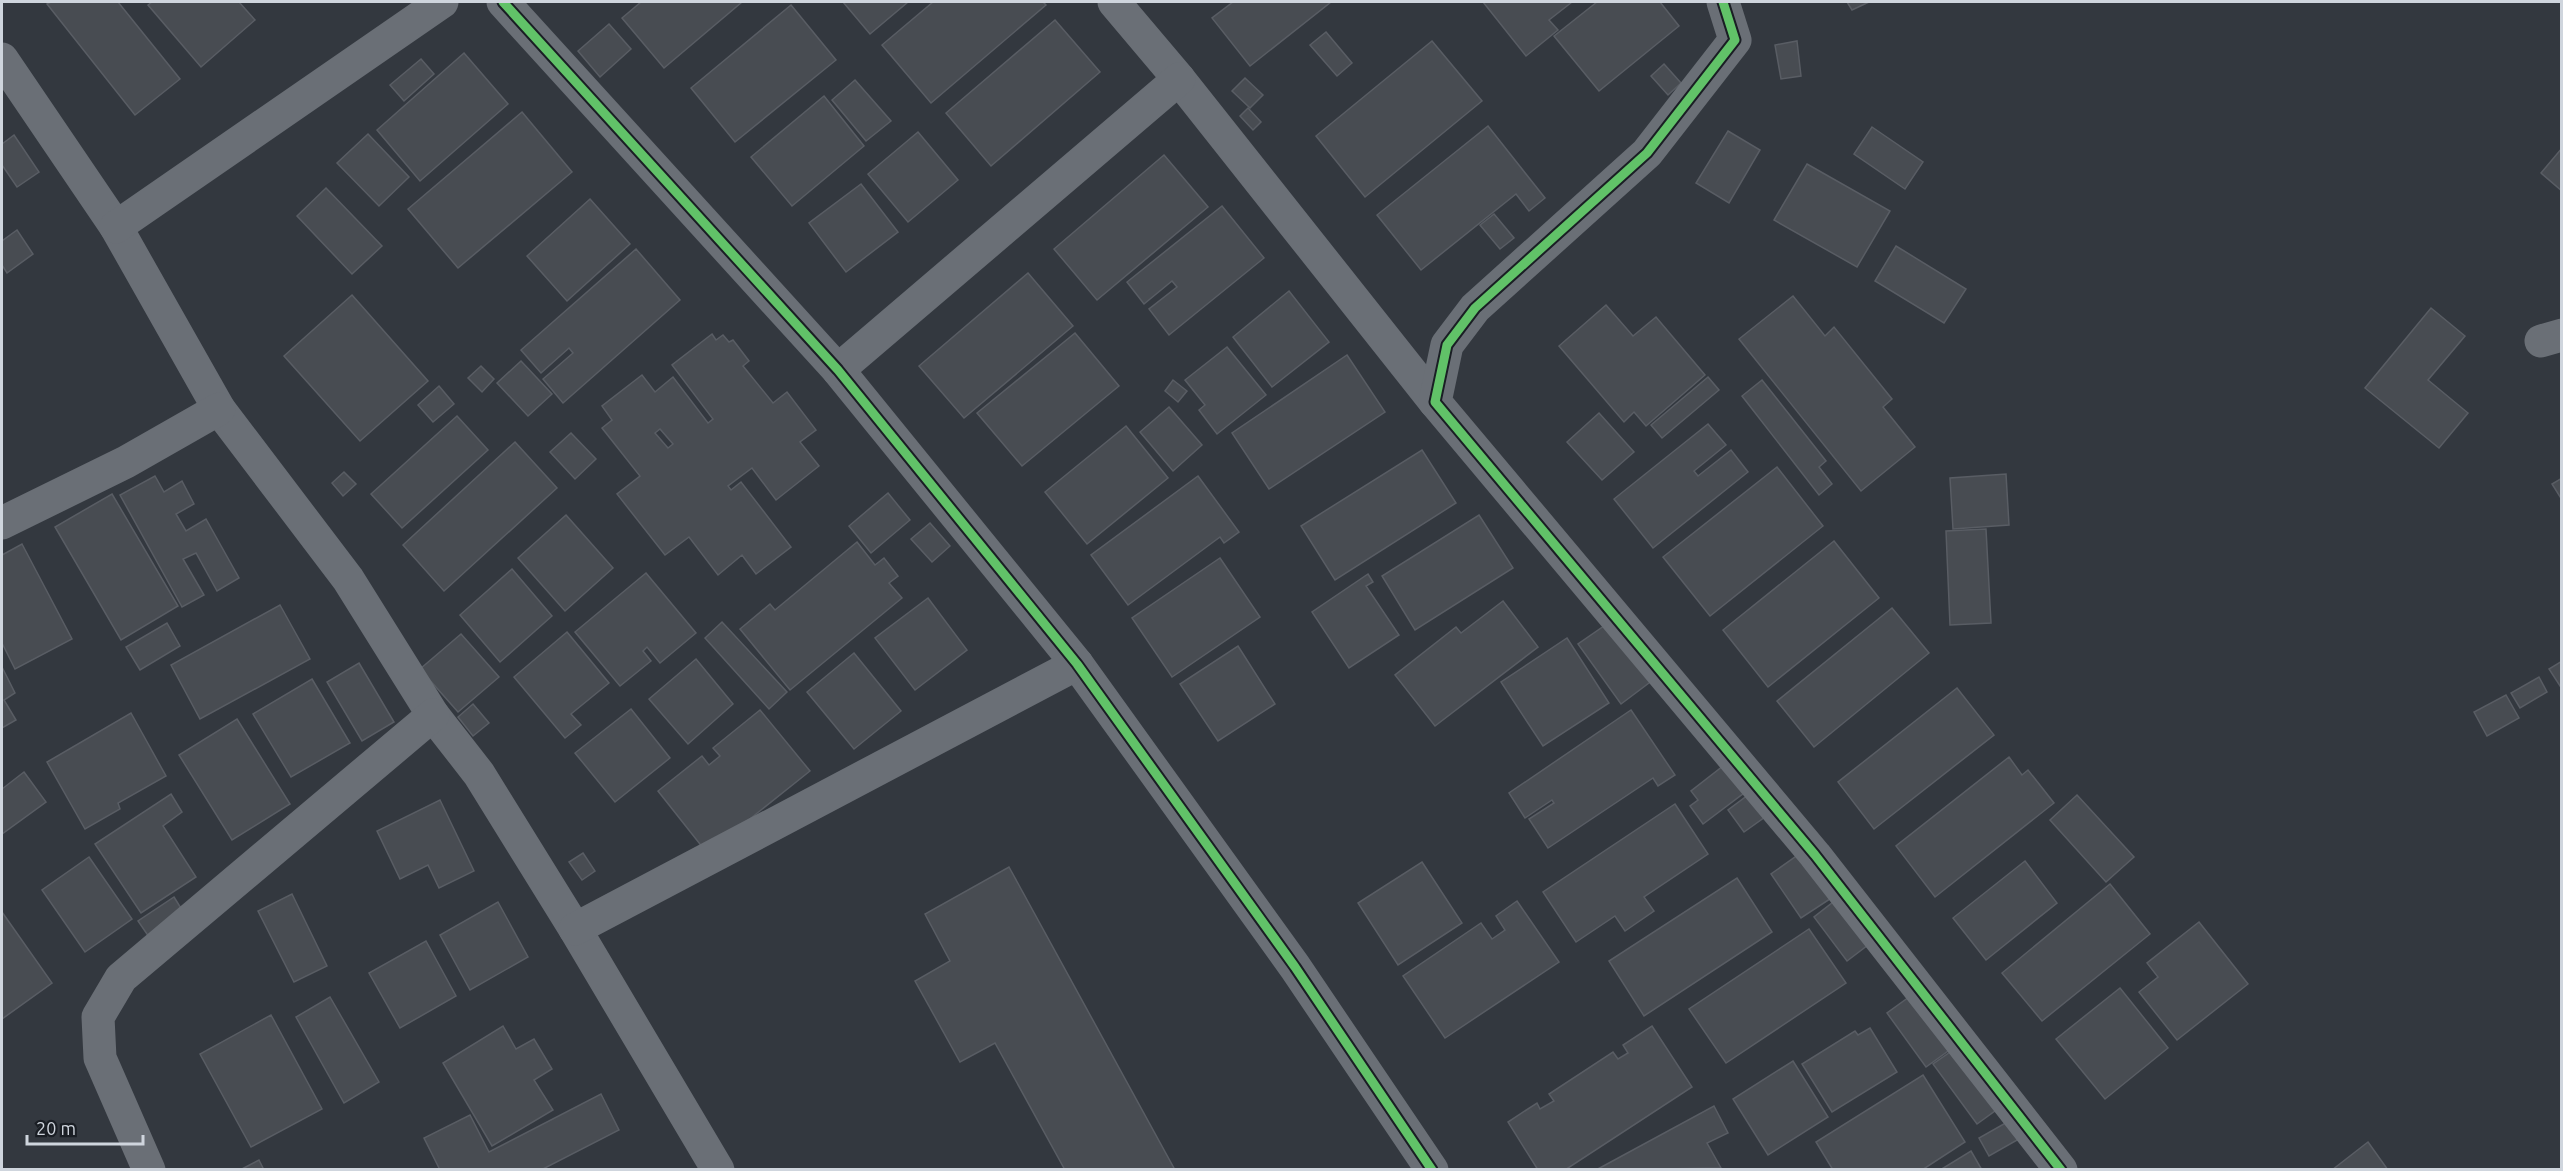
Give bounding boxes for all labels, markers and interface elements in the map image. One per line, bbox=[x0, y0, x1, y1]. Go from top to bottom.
scale bar bbox=[27, 1108, 142, 1146]
text: 20 m bbox=[36, 1118, 76, 1138]

